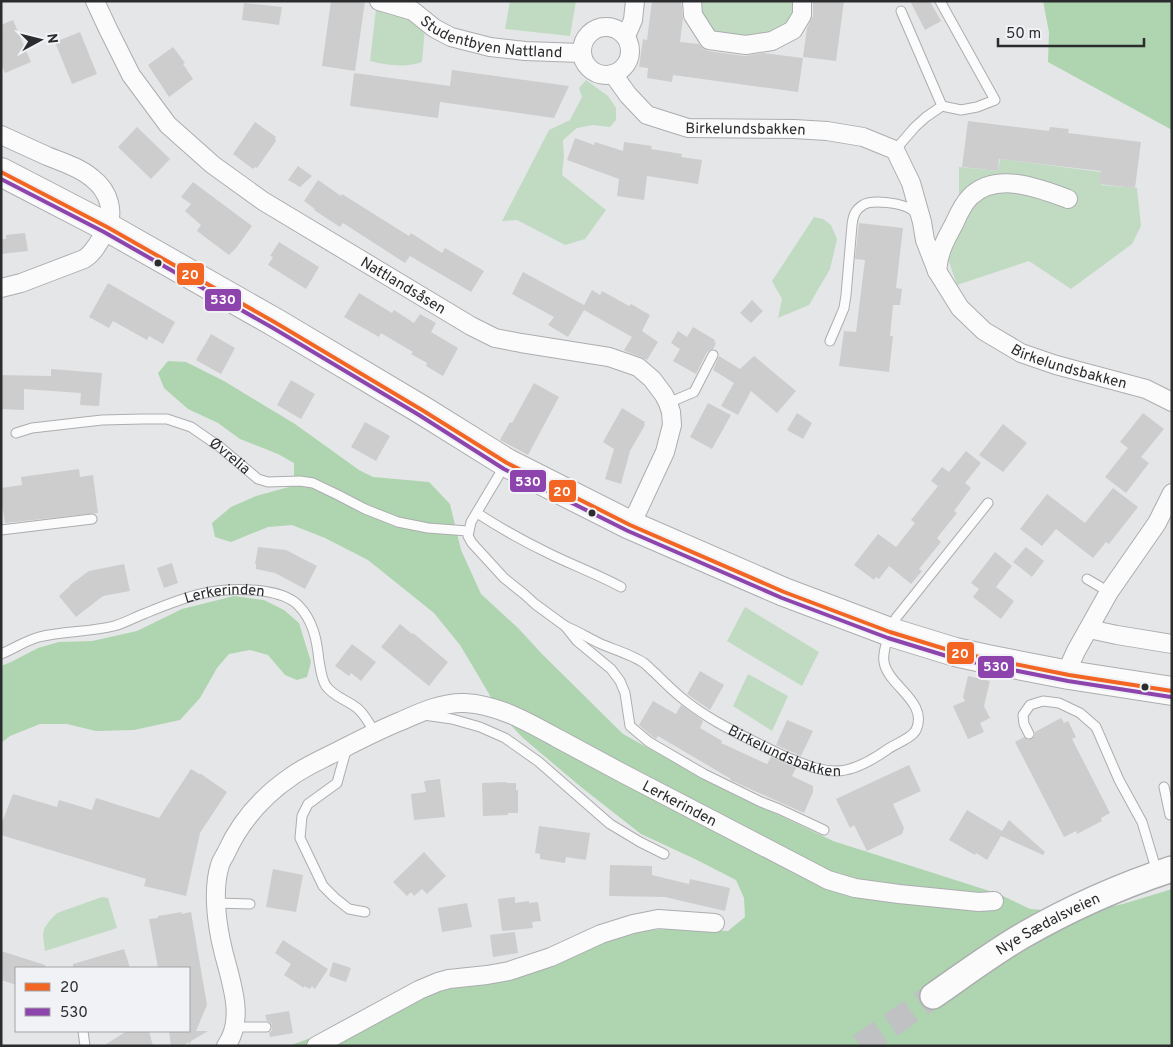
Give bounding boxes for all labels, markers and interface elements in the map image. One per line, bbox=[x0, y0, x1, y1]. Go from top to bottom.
street label: Studentbyen Nattland bbox=[415, 12, 563, 63]
north arrow bbox=[15, 15, 65, 65]
scale bar bbox=[998, 15, 1144, 47]
text: 50 m bbox=[1006, 25, 1041, 44]
text: N bbox=[42, 33, 60, 45]
street label: Birkelundsbakken bbox=[685, 120, 806, 141]
street label: Nattlandsåsen bbox=[356, 254, 449, 320]
unlabelled marker bbox=[153, 258, 163, 268]
line badge: 20 bbox=[176, 262, 205, 286]
text: 20 bbox=[181, 267, 199, 284]
line badge: 530 bbox=[204, 288, 242, 312]
text: 530 bbox=[210, 292, 236, 309]
street label: Birkelundsbakken bbox=[1007, 341, 1129, 394]
street label: Øvrelia bbox=[205, 434, 254, 479]
line badge: 530 bbox=[509, 469, 547, 493]
text: 530 bbox=[515, 474, 541, 491]
line badge: 20 bbox=[548, 479, 577, 503]
text: 20 bbox=[553, 484, 571, 501]
unlabelled marker bbox=[587, 508, 597, 518]
street label: Lerkerinden bbox=[182, 581, 266, 609]
line badge: 20 bbox=[946, 641, 975, 665]
text: 20 bbox=[951, 646, 969, 663]
line badge: 530 bbox=[977, 655, 1015, 679]
text: 530 bbox=[983, 659, 1009, 676]
unlabelled marker bbox=[1140, 682, 1150, 692]
street label: Birkelundsbakken bbox=[724, 722, 841, 782]
street label: Lerkerinden bbox=[639, 777, 720, 832]
street label: Nye Sædalsveien bbox=[993, 890, 1104, 961]
legend bbox=[15, 967, 190, 1032]
text: 20 bbox=[60, 979, 79, 998]
text: 530 bbox=[60, 1004, 88, 1023]

